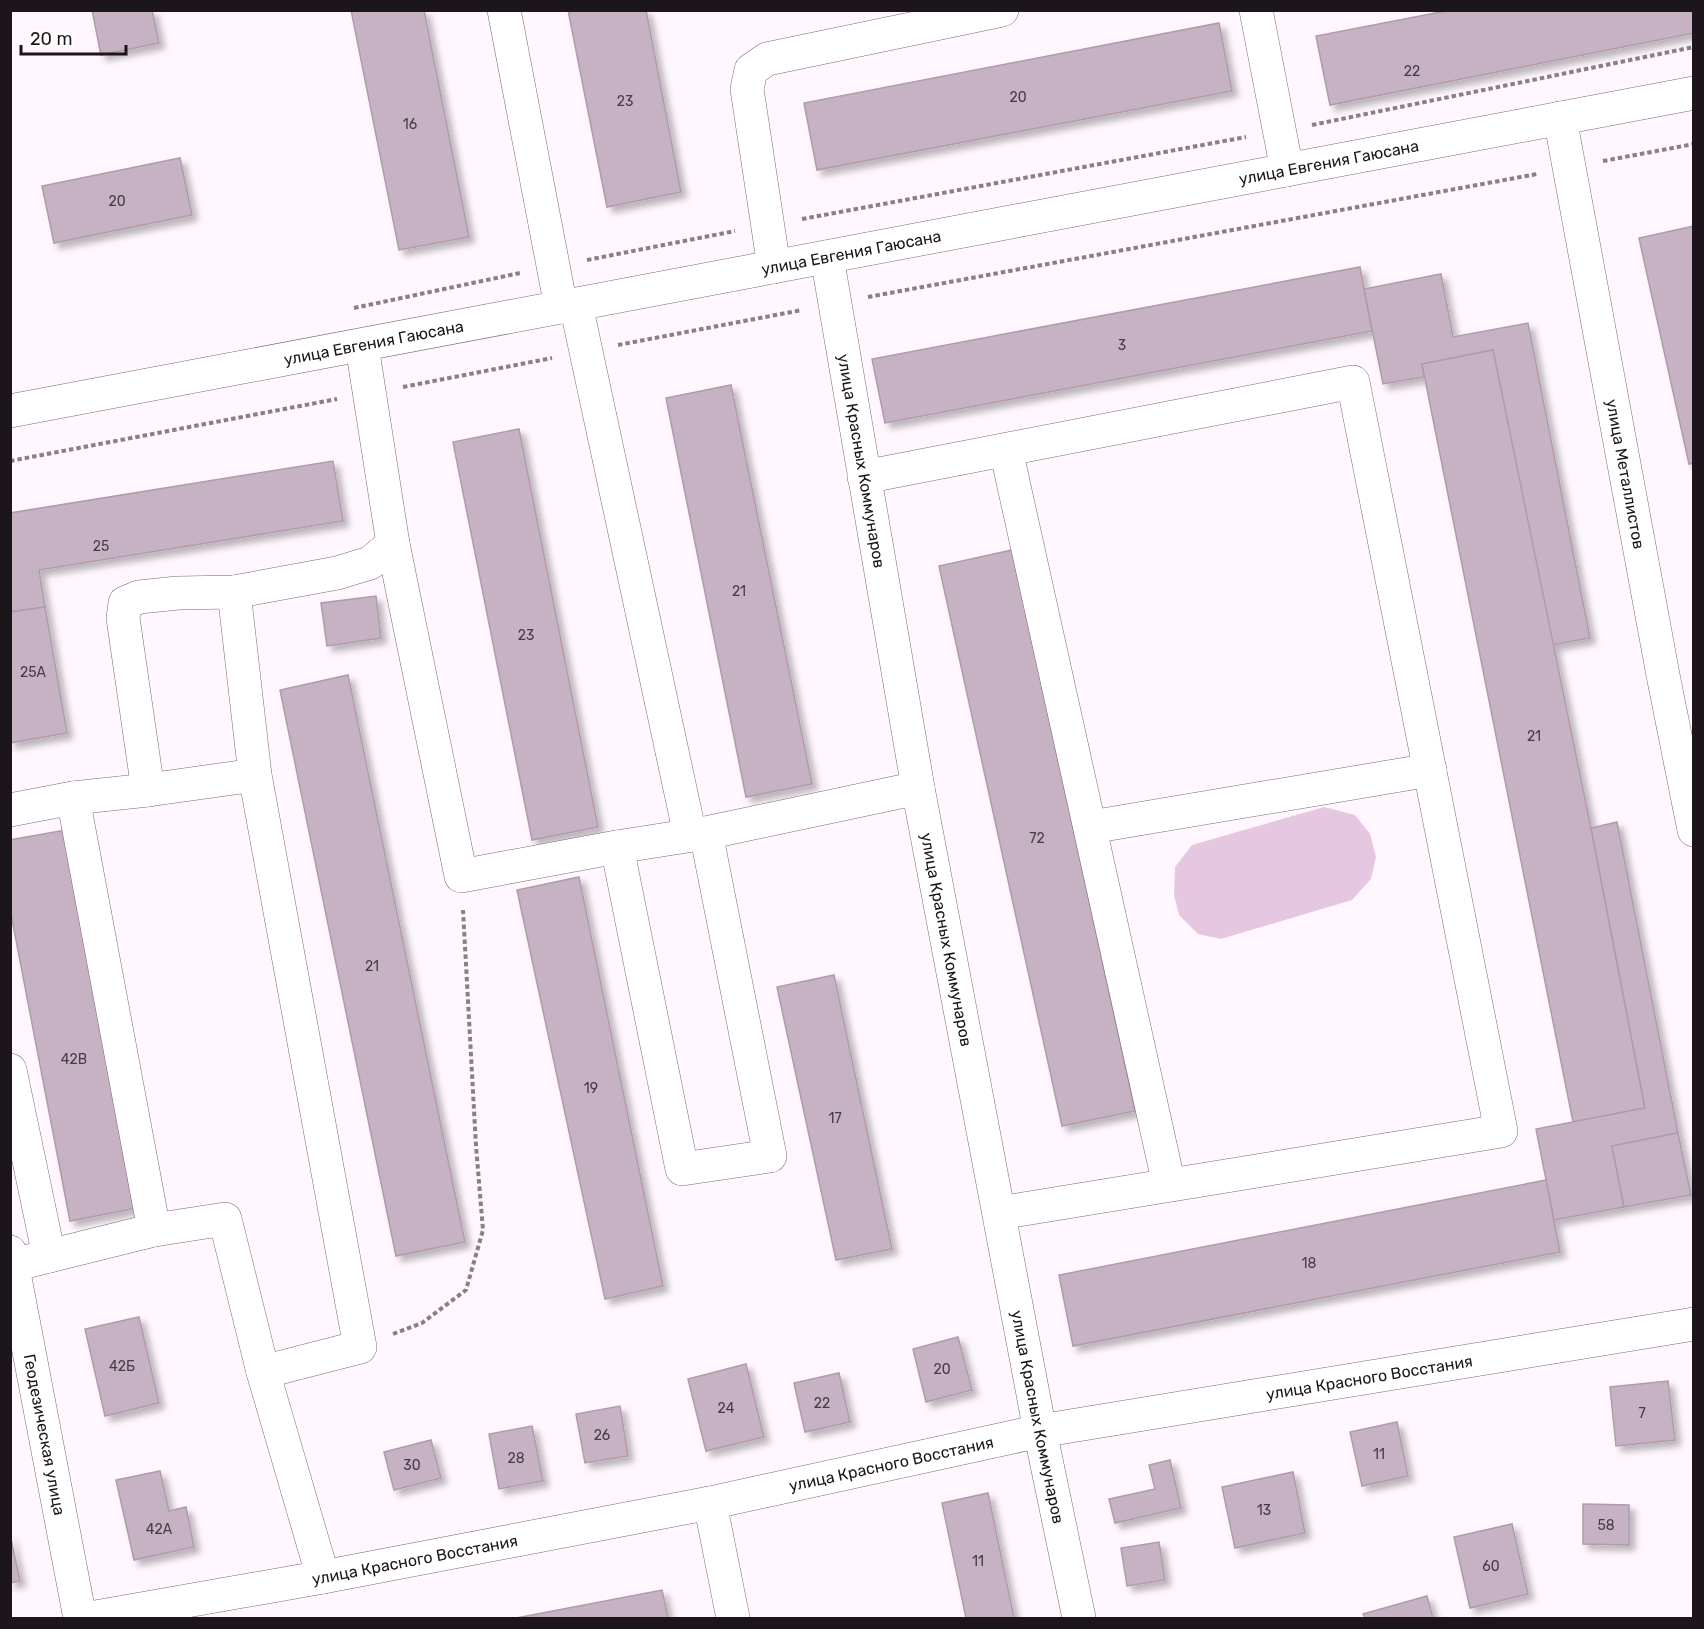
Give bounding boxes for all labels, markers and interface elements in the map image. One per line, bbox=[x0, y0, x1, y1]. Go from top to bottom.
scale bar bbox=[21, 18, 126, 56]
text: 20 m bbox=[30, 28, 72, 50]
house number: 22 bbox=[1404, 63, 1420, 80]
house number: 20 bbox=[1009, 89, 1027, 106]
house number: 23 bbox=[617, 93, 633, 110]
house number: 16 bbox=[403, 116, 417, 133]
street label: улица Евгения Гаюсана bbox=[1237, 136, 1420, 189]
house number: 20 bbox=[108, 193, 126, 210]
street label: улица Евгения Гаюсана bbox=[760, 226, 943, 279]
street label: улица Евгения Гаюсана bbox=[282, 317, 465, 369]
house number: 3 bbox=[1118, 337, 1126, 354]
street label: улица Красных Коммунаров bbox=[834, 353, 889, 570]
street label: улица Металлистов bbox=[1602, 397, 1649, 551]
house number: 25 bbox=[93, 538, 109, 555]
house number: 21 bbox=[732, 583, 746, 600]
house number: 23 bbox=[518, 627, 534, 644]
house number: 25А bbox=[20, 664, 47, 681]
house number: 21 bbox=[1527, 728, 1541, 745]
house number: 72 bbox=[1029, 830, 1045, 847]
street label: улица Красных Коммунаров bbox=[917, 831, 976, 1048]
house number: 21 bbox=[365, 958, 379, 975]
house number: 42В bbox=[61, 1051, 87, 1068]
house number: 19 bbox=[584, 1080, 598, 1097]
house number: 17 bbox=[828, 1110, 842, 1127]
house number: 18 bbox=[1302, 1255, 1317, 1272]
street label: улица Красных Коммунаров bbox=[1007, 1309, 1068, 1525]
street label: улица Красного Восстания bbox=[1265, 1351, 1474, 1404]
street label: Геодезическая улица bbox=[20, 1353, 69, 1517]
house number: 42Б bbox=[109, 1358, 135, 1375]
house number: 20 bbox=[933, 1361, 951, 1378]
house number: 22 bbox=[814, 1395, 830, 1412]
house number: 24 bbox=[718, 1400, 735, 1417]
house number: 7 bbox=[1638, 1405, 1646, 1422]
house number: 26 bbox=[594, 1427, 610, 1444]
street label: улица Красного Восстания bbox=[787, 1432, 995, 1496]
house number: 11 bbox=[1373, 1446, 1385, 1463]
house number: 28 bbox=[507, 1450, 525, 1467]
house number: 30 bbox=[403, 1457, 421, 1474]
house number: 13 bbox=[1257, 1502, 1271, 1519]
house number: 58 bbox=[1597, 1517, 1615, 1534]
house number: 42А bbox=[146, 1521, 173, 1538]
street label: улица Красного Восстания bbox=[310, 1531, 519, 1589]
house number: 11 bbox=[972, 1553, 984, 1570]
house number: 60 bbox=[1482, 1558, 1500, 1575]

